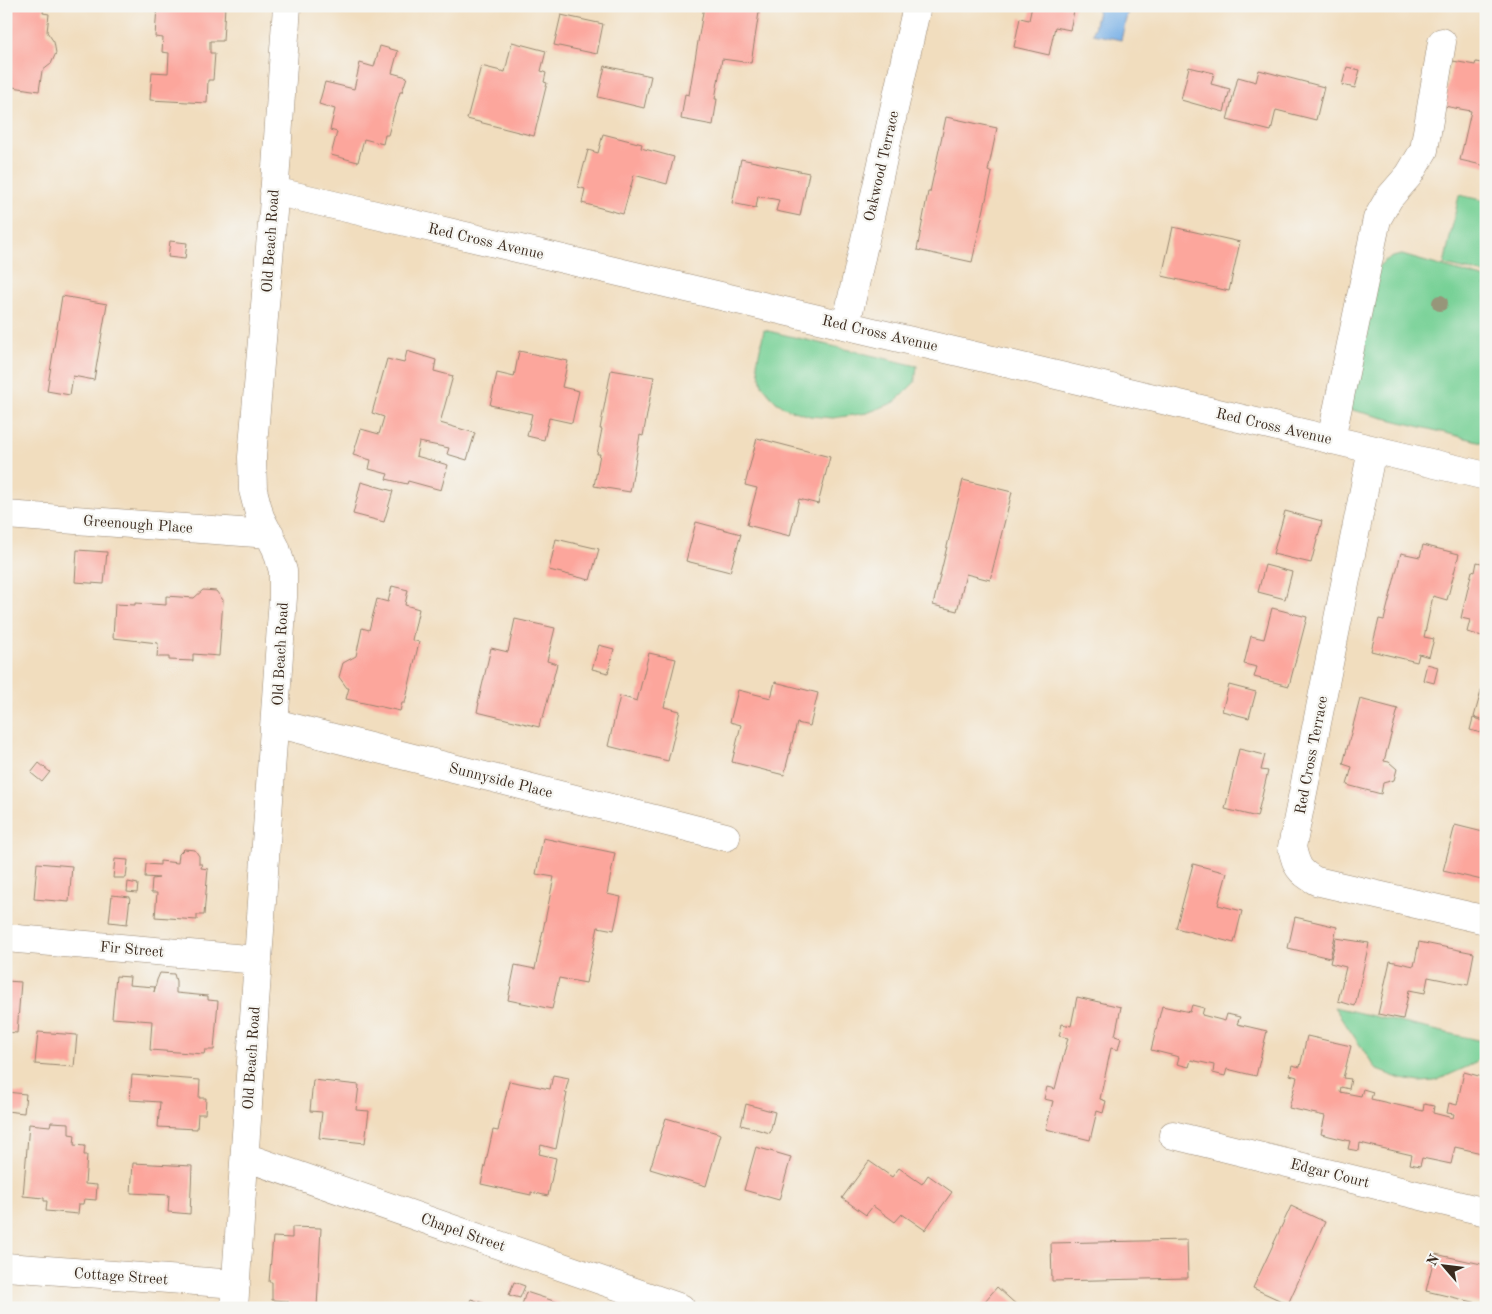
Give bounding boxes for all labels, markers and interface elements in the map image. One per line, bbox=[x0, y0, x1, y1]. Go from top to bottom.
street label: Oakwood Terrace bbox=[862, 109, 903, 223]
street label: Old Beach Road bbox=[260, 189, 283, 293]
street label: Red Cross Avenue bbox=[426, 222, 545, 263]
street label: Red Cross Avenue bbox=[820, 314, 939, 355]
street label: Red Cross Avenue bbox=[1214, 407, 1333, 448]
street label: Greenough Place bbox=[83, 514, 193, 537]
street label: Old Beach Road bbox=[271, 602, 292, 706]
street label: Red Cross Terrace bbox=[1294, 695, 1331, 816]
street label: Sunnyside Place bbox=[447, 761, 554, 802]
street label: Fir Street bbox=[99, 940, 165, 961]
street label: Old Beach Road bbox=[241, 1006, 264, 1110]
street label: Edgar Court bbox=[1289, 1157, 1371, 1192]
street label: Chapel Street bbox=[418, 1212, 507, 1255]
north arrow bbox=[1420, 1242, 1470, 1292]
text: N bbox=[1425, 1252, 1442, 1268]
street label: Cottage Street bbox=[73, 1267, 168, 1288]

